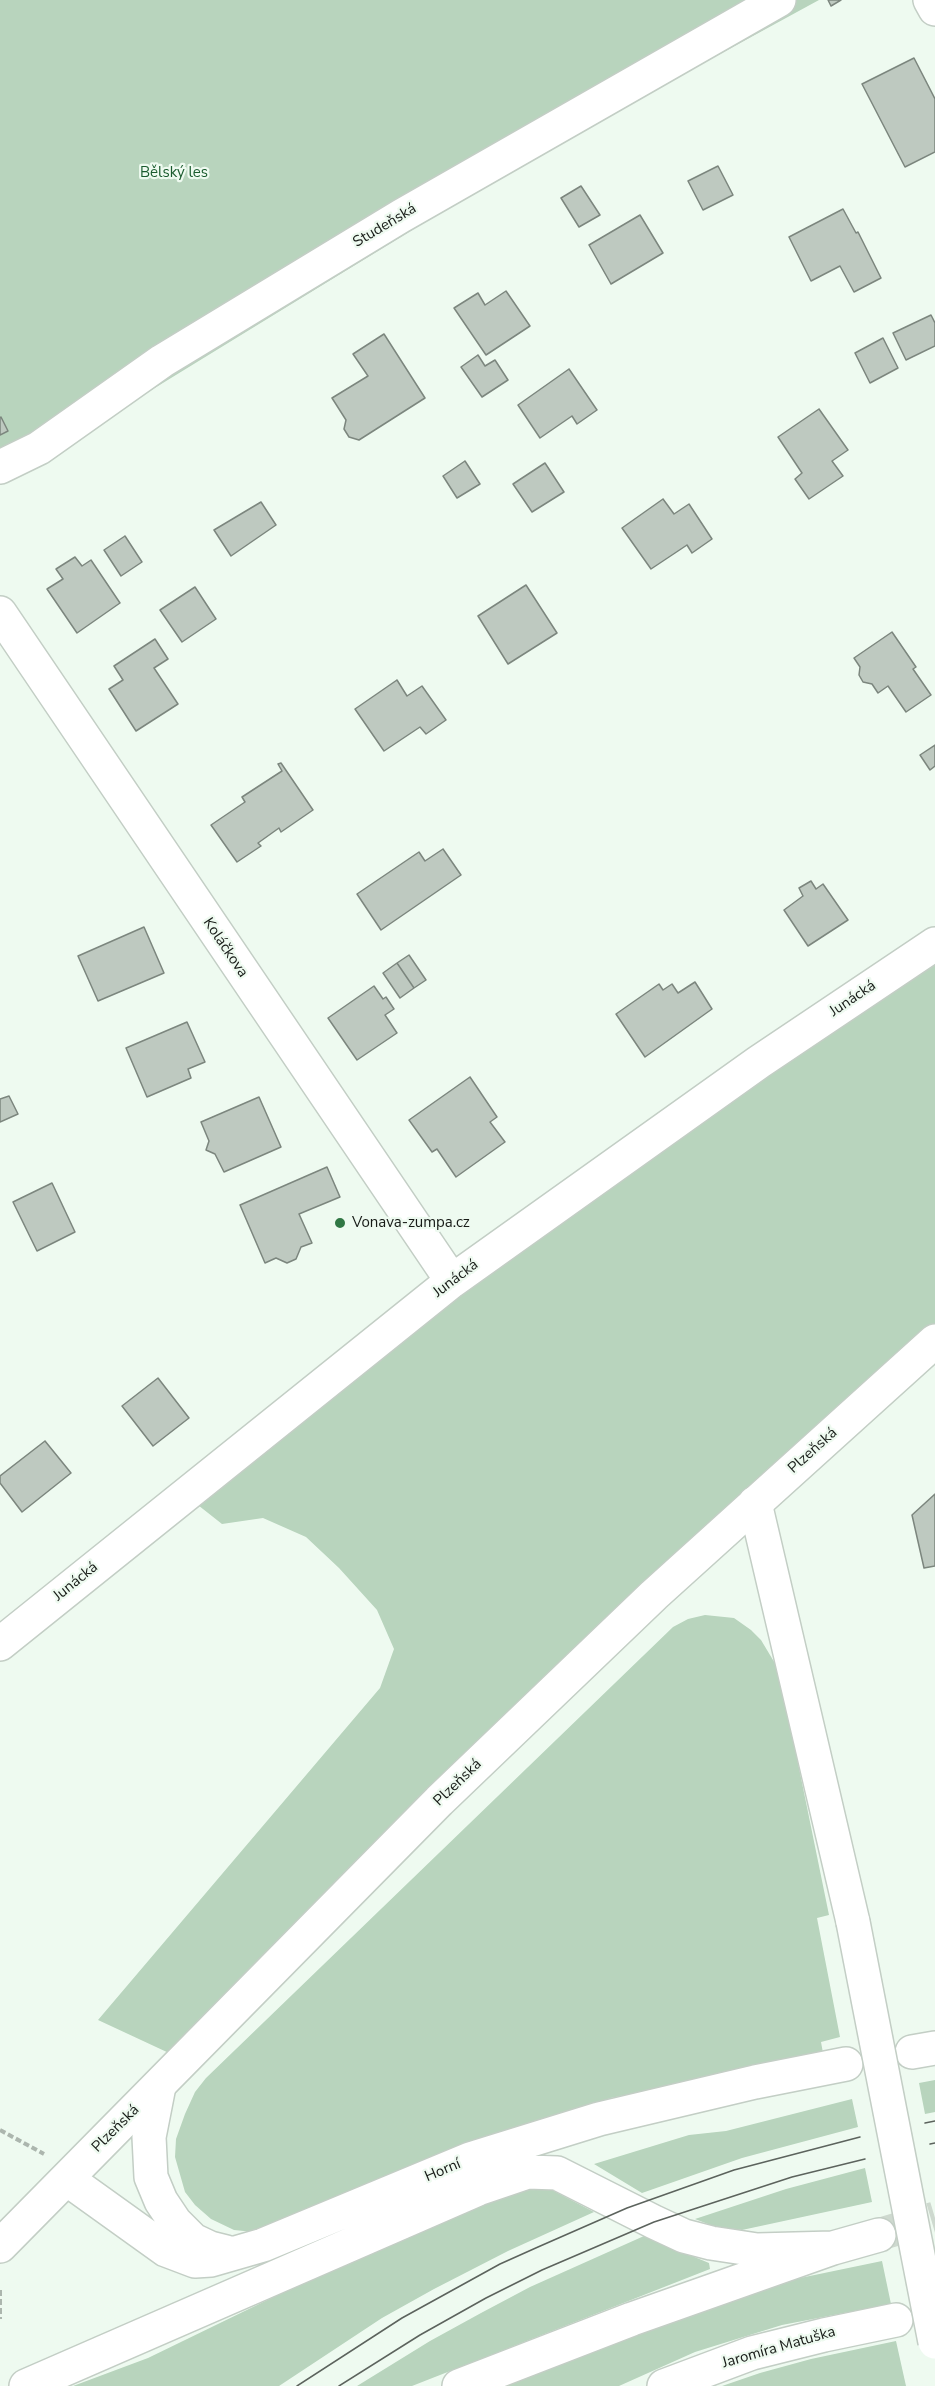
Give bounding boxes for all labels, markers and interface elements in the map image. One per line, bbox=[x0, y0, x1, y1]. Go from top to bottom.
park label: Bělský les bbox=[140, 164, 208, 182]
street label: Studeňská bbox=[350, 200, 420, 252]
street label: Koláčkova bbox=[199, 915, 251, 981]
street label: Junácká bbox=[826, 977, 880, 1021]
place label: Vonava-zumpa.cz bbox=[352, 1214, 470, 1232]
marker: Vonava-zumpa.cz bbox=[333, 1216, 347, 1230]
street label: Junácká bbox=[430, 1256, 482, 1302]
street label: Plzeňská bbox=[785, 1424, 841, 1478]
street label: Junácká bbox=[50, 1559, 102, 1605]
street label: Plzeňská bbox=[430, 1756, 486, 1810]
street label: Plzeňská bbox=[88, 2101, 144, 2157]
street label: Horní bbox=[422, 2155, 464, 2187]
street label: Jaromíra Matuška bbox=[720, 2323, 838, 2373]

